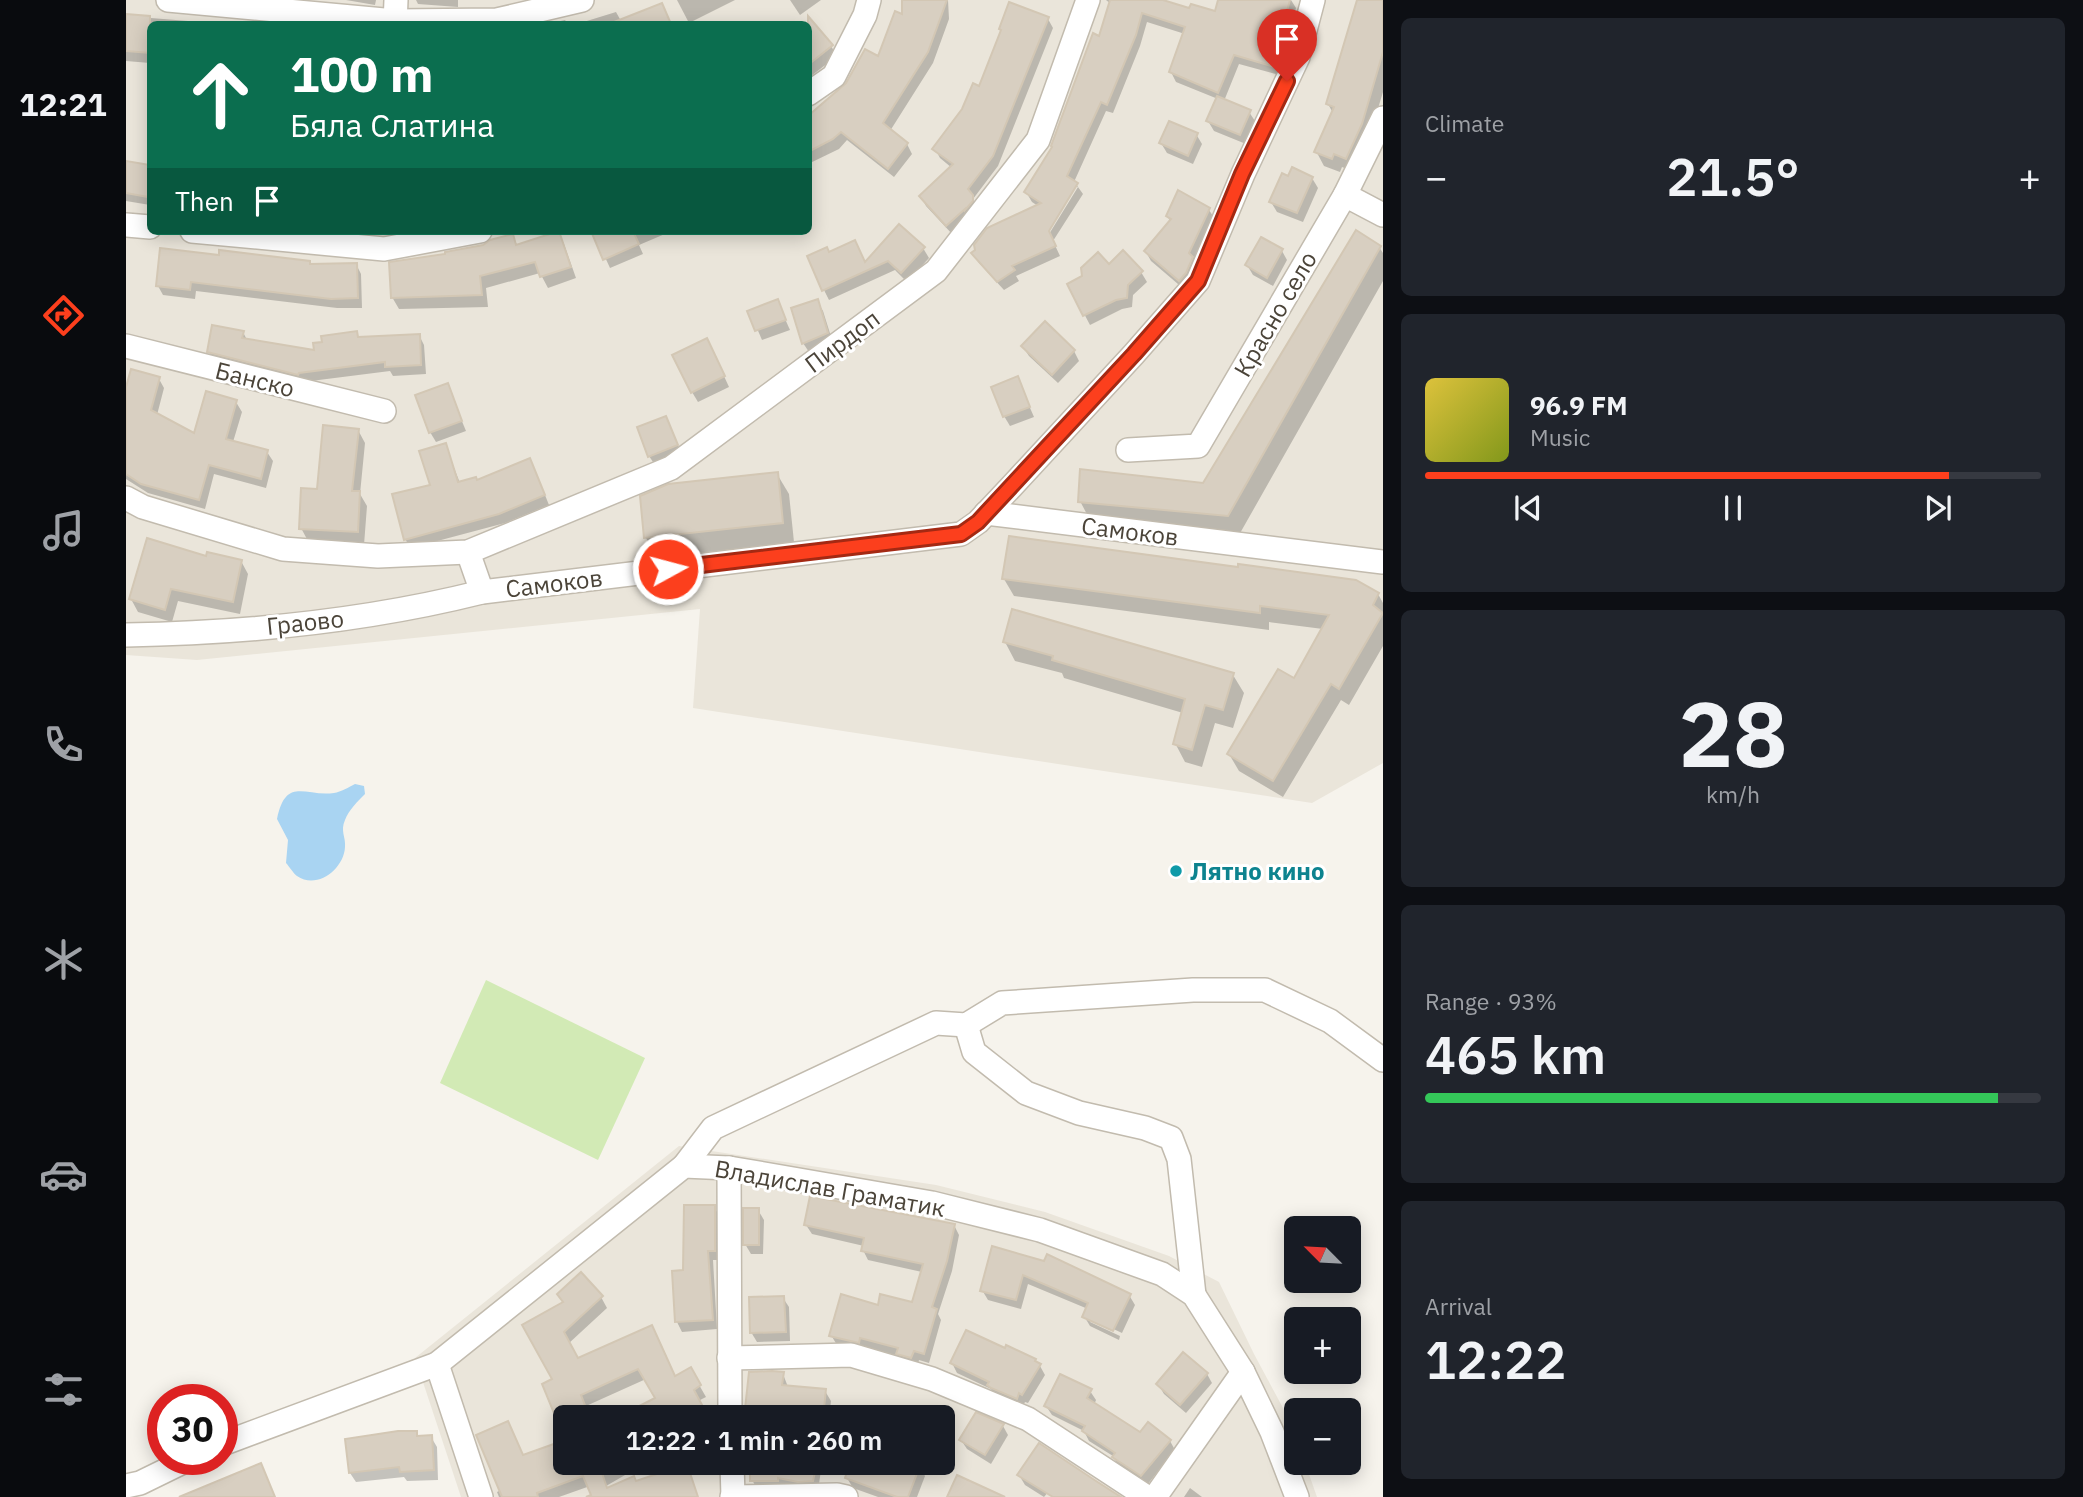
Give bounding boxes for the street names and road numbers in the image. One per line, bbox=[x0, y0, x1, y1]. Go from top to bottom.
street label: Красно село bbox=[1226, 245, 1324, 383]
street label: Пирдоп bbox=[798, 302, 886, 380]
street label: Банско bbox=[212, 354, 298, 404]
street label: Самоков bbox=[1080, 509, 1180, 553]
street label: Самоков bbox=[504, 561, 604, 605]
street label: Граово bbox=[265, 602, 345, 642]
street label: Владислав Граматик bbox=[712, 1152, 948, 1224]

